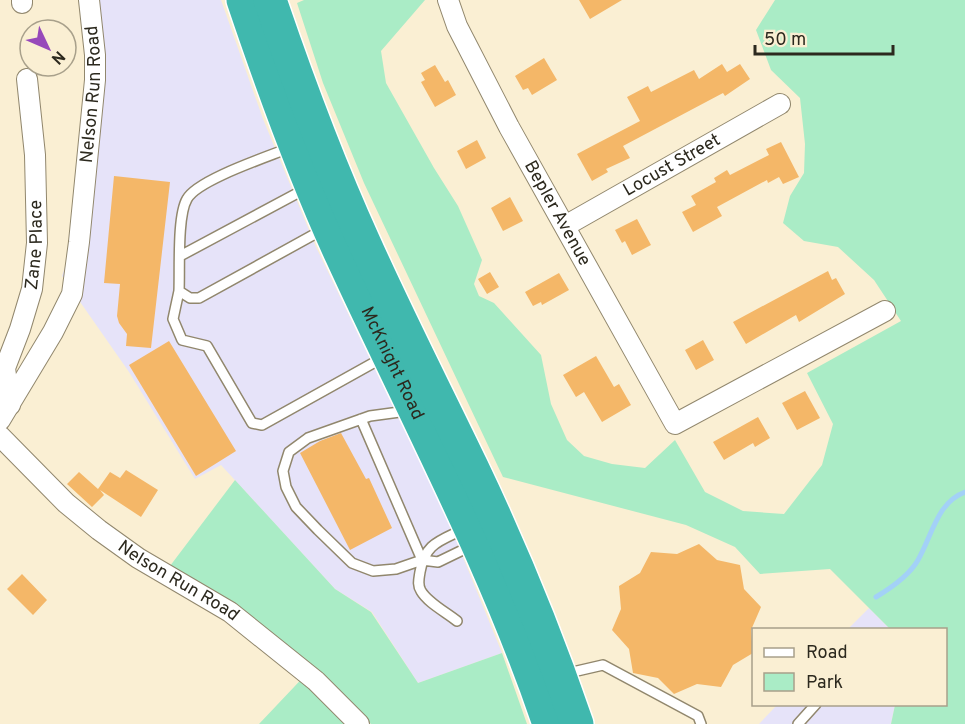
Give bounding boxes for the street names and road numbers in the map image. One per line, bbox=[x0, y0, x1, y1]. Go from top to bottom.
street label: Nelson Run Road bbox=[75, 24, 107, 164]
street label: Locust Street bbox=[619, 129, 725, 202]
street label: Bepler Avenue bbox=[519, 156, 596, 270]
street label: Zane Place bbox=[20, 200, 49, 291]
street label: McKnight Road bbox=[355, 303, 429, 424]
street label: Nelson Run Road bbox=[113, 535, 244, 626]

